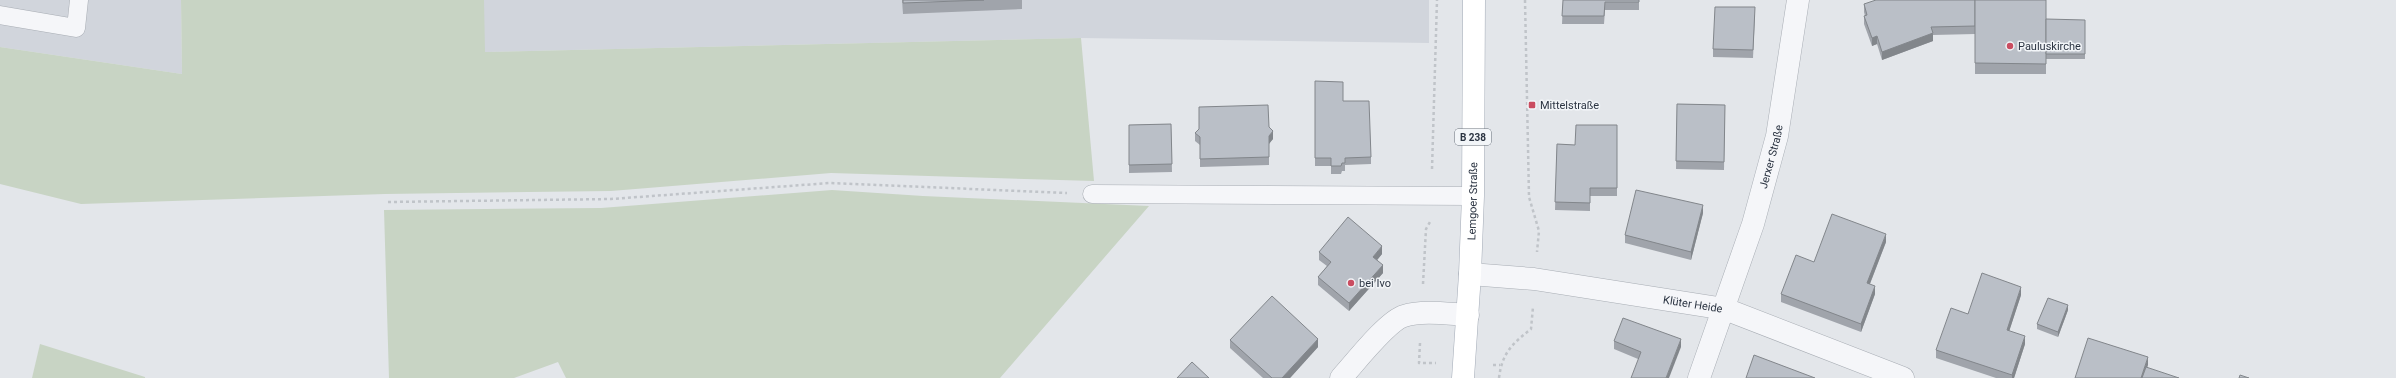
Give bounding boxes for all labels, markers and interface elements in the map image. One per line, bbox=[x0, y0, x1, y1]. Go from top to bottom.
place label: Pauluskirche bbox=[2018, 40, 2081, 53]
marker: Pauluskirche bbox=[2005, 41, 2015, 51]
place label: Mittelstraße bbox=[1540, 99, 1599, 112]
marker: Mittelstraße bbox=[1527, 100, 1537, 110]
street label: Jerxer Straße bbox=[1756, 124, 1785, 190]
road number: B 238 bbox=[1455, 129, 1491, 145]
street label: Lemgoer Straße bbox=[1465, 162, 1480, 241]
place label: bei Ivo bbox=[1359, 277, 1391, 290]
marker: bei Ivo bbox=[1346, 278, 1356, 288]
street label: Klüter Heide bbox=[1662, 293, 1724, 315]

